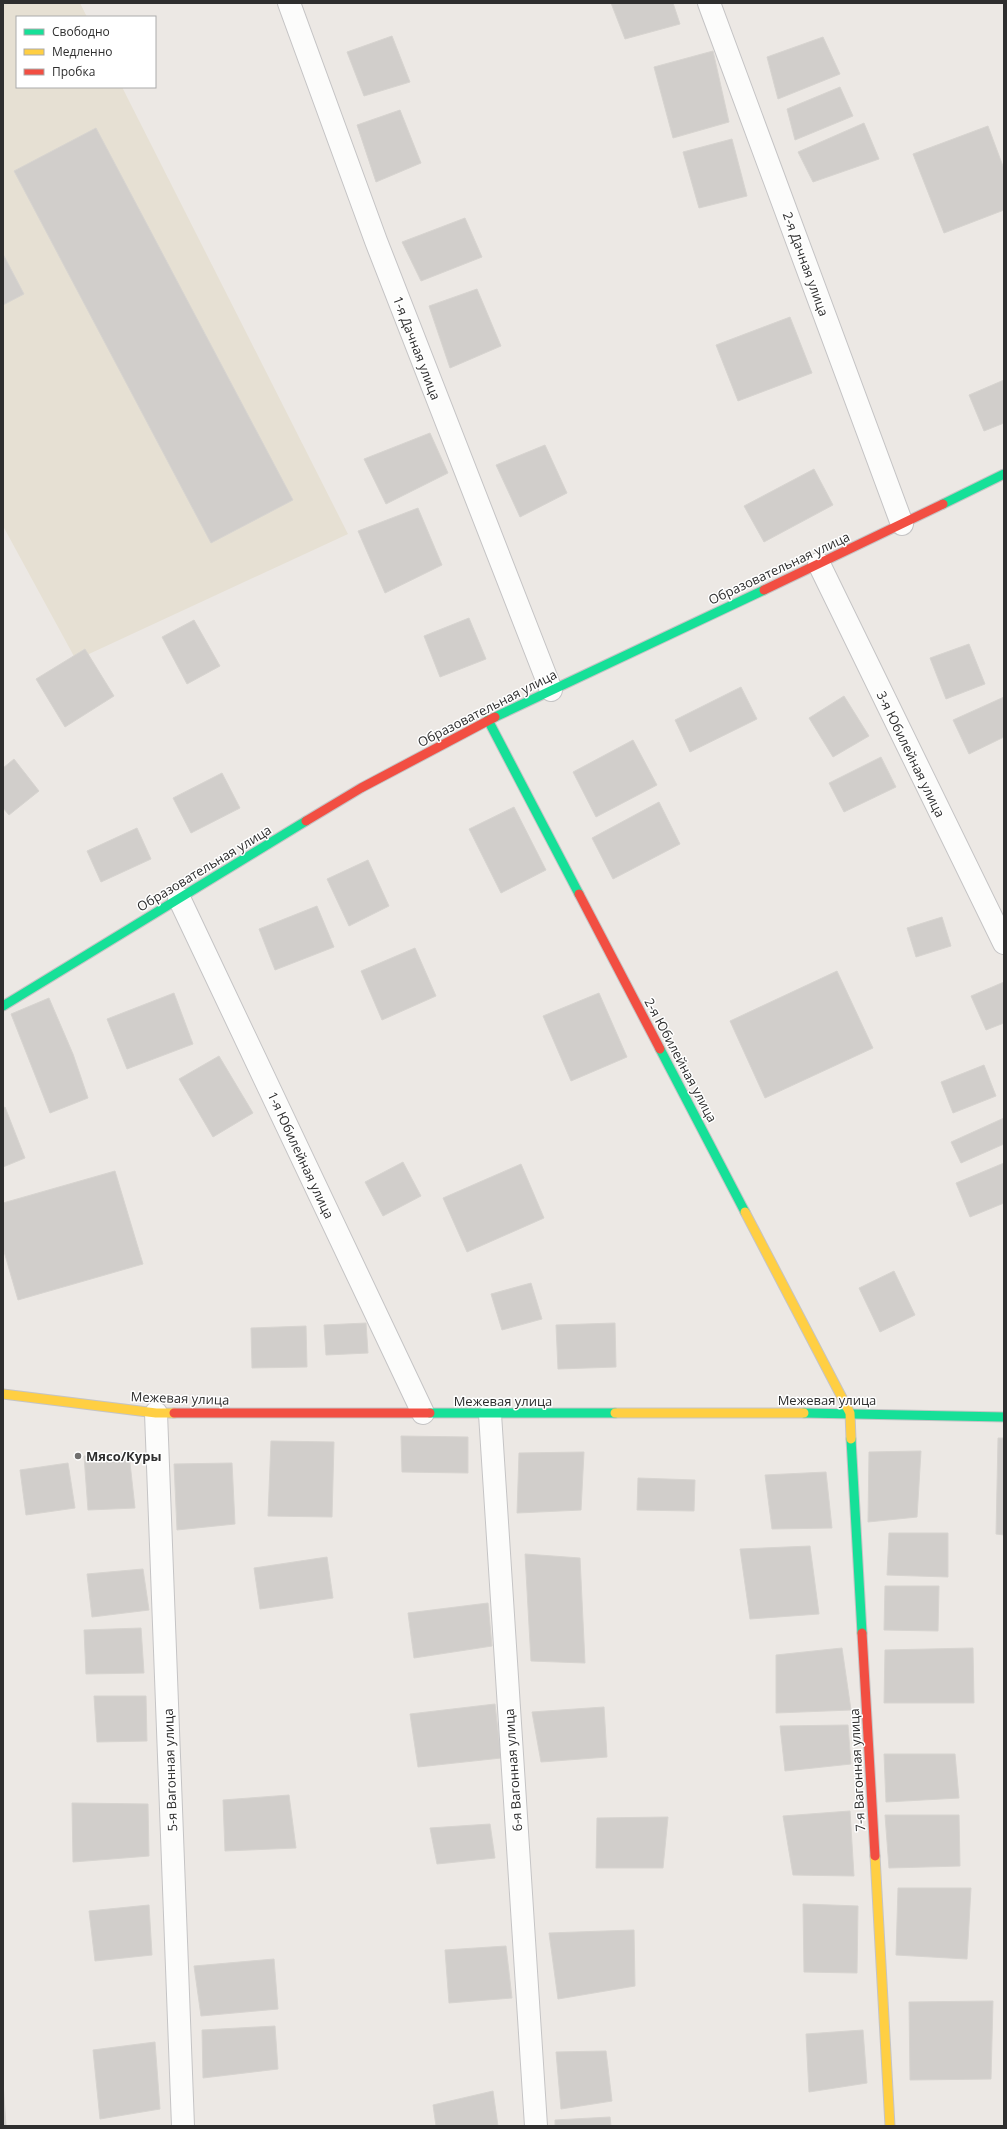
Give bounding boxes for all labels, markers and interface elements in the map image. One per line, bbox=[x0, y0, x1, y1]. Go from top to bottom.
legend bbox=[16, 16, 156, 88]
text: Свободно bbox=[52, 23, 110, 40]
text: Медленно bbox=[52, 43, 112, 60]
text: Пробка bbox=[52, 63, 95, 80]
street label: 2-я Дачная улица bbox=[779, 209, 833, 319]
street label: 1-я Дачная улица bbox=[389, 294, 445, 402]
street label: Образовательная улица bbox=[705, 527, 853, 609]
street label: Образовательная улица bbox=[414, 665, 560, 751]
street label: 3-я Юбилейная улица bbox=[873, 688, 949, 820]
street label: Образовательная улица bbox=[133, 821, 275, 915]
street label: 2-я Юбилейная улица bbox=[641, 995, 721, 1125]
street label: 1-я Юбилейная улица bbox=[264, 1088, 338, 1222]
street label: Межевая улица bbox=[130, 1387, 230, 1409]
street label: Межевая улица bbox=[778, 1391, 876, 1409]
street label: Межевая улица bbox=[454, 1392, 552, 1410]
place label: Мясо/Куры bbox=[86, 1447, 161, 1465]
marker: Мясо/Куры bbox=[73, 1451, 83, 1461]
street label: 5-я Вагонная улица bbox=[159, 1708, 181, 1832]
street label: 6-я Вагонная улица bbox=[500, 1708, 526, 1832]
street label: 7-я Вагонная улица bbox=[845, 1708, 869, 1832]

